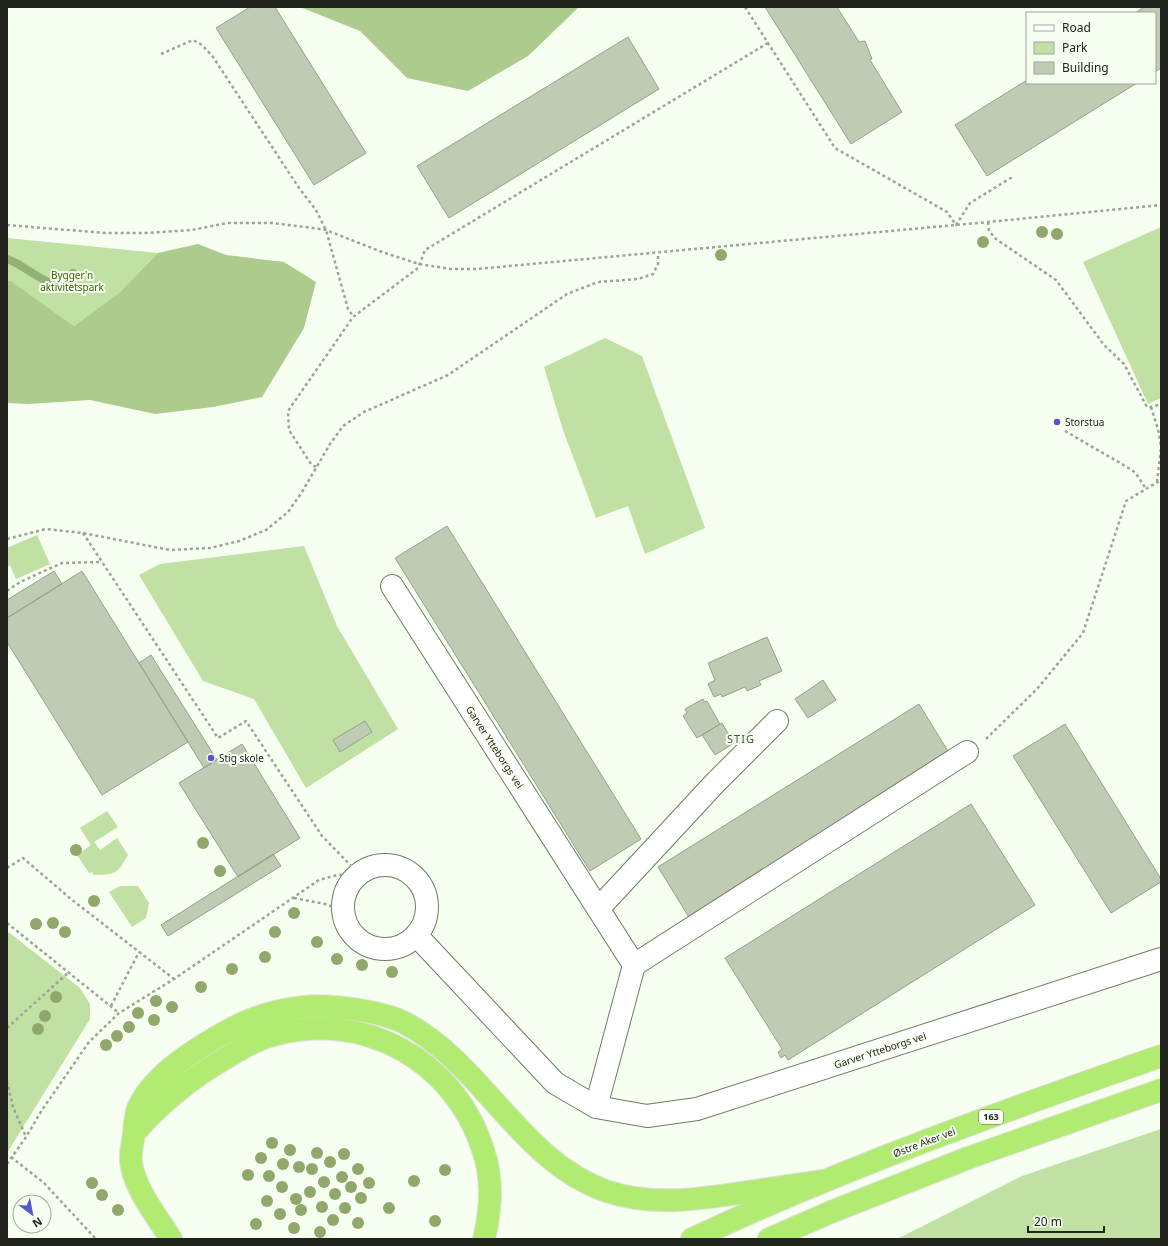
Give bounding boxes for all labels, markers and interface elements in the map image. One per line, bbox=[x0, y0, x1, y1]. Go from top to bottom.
legend bbox=[1026, 12, 1156, 84]
text: Road bbox=[1062, 19, 1091, 36]
text: Park bbox=[1062, 39, 1088, 56]
text: Building bbox=[1062, 59, 1109, 76]
park label: Bygger'n aktivitetspark bbox=[40, 268, 104, 294]
place label: Storstua bbox=[1065, 415, 1104, 429]
marker: Storstua bbox=[1052, 417, 1062, 427]
street label: Garver Ytteborgs vei bbox=[463, 703, 527, 791]
district label: STIG bbox=[727, 731, 755, 746]
place label: Stig skole bbox=[219, 751, 264, 765]
marker: Stig skole bbox=[206, 753, 216, 763]
street label: Garver Ytteborgs vei bbox=[832, 1029, 928, 1071]
road number: 163 bbox=[979, 1110, 1003, 1124]
street label: Østre Aker vei bbox=[891, 1124, 957, 1160]
north arrow bbox=[12, 1194, 52, 1234]
scale bar bbox=[1028, 1208, 1104, 1234]
text: 20 m bbox=[1034, 1213, 1062, 1230]
text: N bbox=[30, 1214, 45, 1232]

